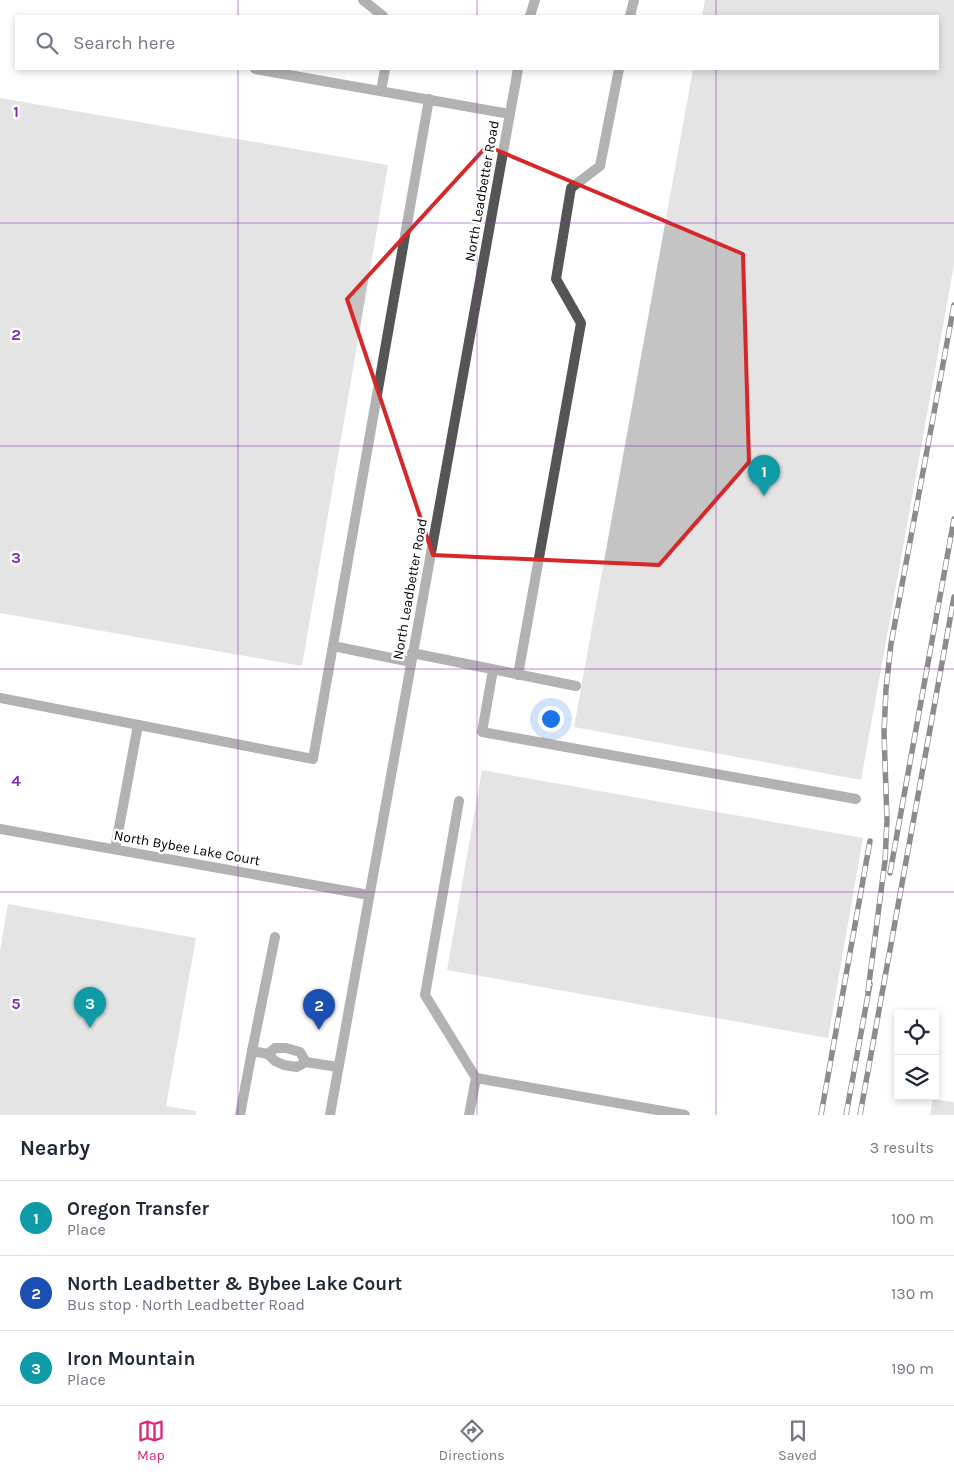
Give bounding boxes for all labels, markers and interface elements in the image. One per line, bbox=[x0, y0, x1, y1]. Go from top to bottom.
search box bbox=[15, 15, 939, 70]
icon: search bbox=[33, 29, 61, 57]
text: Search here bbox=[73, 32, 175, 54]
text: 1 bbox=[13, 102, 19, 121]
street label: North Leadbetter Road bbox=[461, 119, 503, 263]
text: 2 bbox=[11, 325, 21, 344]
pin: 1 bbox=[748, 455, 780, 496]
street label: North Leadbetter Road bbox=[389, 517, 431, 661]
text: 3 bbox=[11, 548, 21, 567]
your location bbox=[538, 706, 564, 732]
text: 4 bbox=[11, 771, 21, 790]
street label: North Bybee Lake Court bbox=[113, 827, 261, 869]
pin: 3 bbox=[74, 987, 106, 1028]
pin: 2 bbox=[303, 989, 335, 1030]
text: 5 bbox=[11, 994, 21, 1013]
map controls bbox=[894, 1010, 939, 1100]
button: locate bbox=[894, 1010, 939, 1055]
button: layers bbox=[894, 1055, 939, 1100]
text: Nearby bbox=[20, 1136, 90, 1160]
text: 3 results bbox=[870, 1138, 934, 1157]
text: Oregon Transfer bbox=[67, 1198, 209, 1220]
text: 1 bbox=[33, 1209, 39, 1228]
text: 100 m bbox=[891, 1209, 934, 1228]
text: Place bbox=[67, 1220, 106, 1239]
text: North Leadbetter & Bybee Lake Court bbox=[67, 1273, 402, 1295]
text: 2 bbox=[31, 1284, 41, 1303]
text: 130 m bbox=[891, 1284, 934, 1303]
text: Bus stop · North Leadbetter Road bbox=[67, 1295, 305, 1314]
text: Iron Mountain bbox=[67, 1348, 195, 1370]
text: 3 bbox=[31, 1359, 41, 1378]
text: 190 m bbox=[891, 1359, 934, 1378]
text: Place bbox=[67, 1370, 106, 1389]
tab: Map bbox=[137, 1417, 165, 1464]
tab: Directions bbox=[439, 1417, 505, 1464]
tab: Saved bbox=[778, 1417, 817, 1464]

